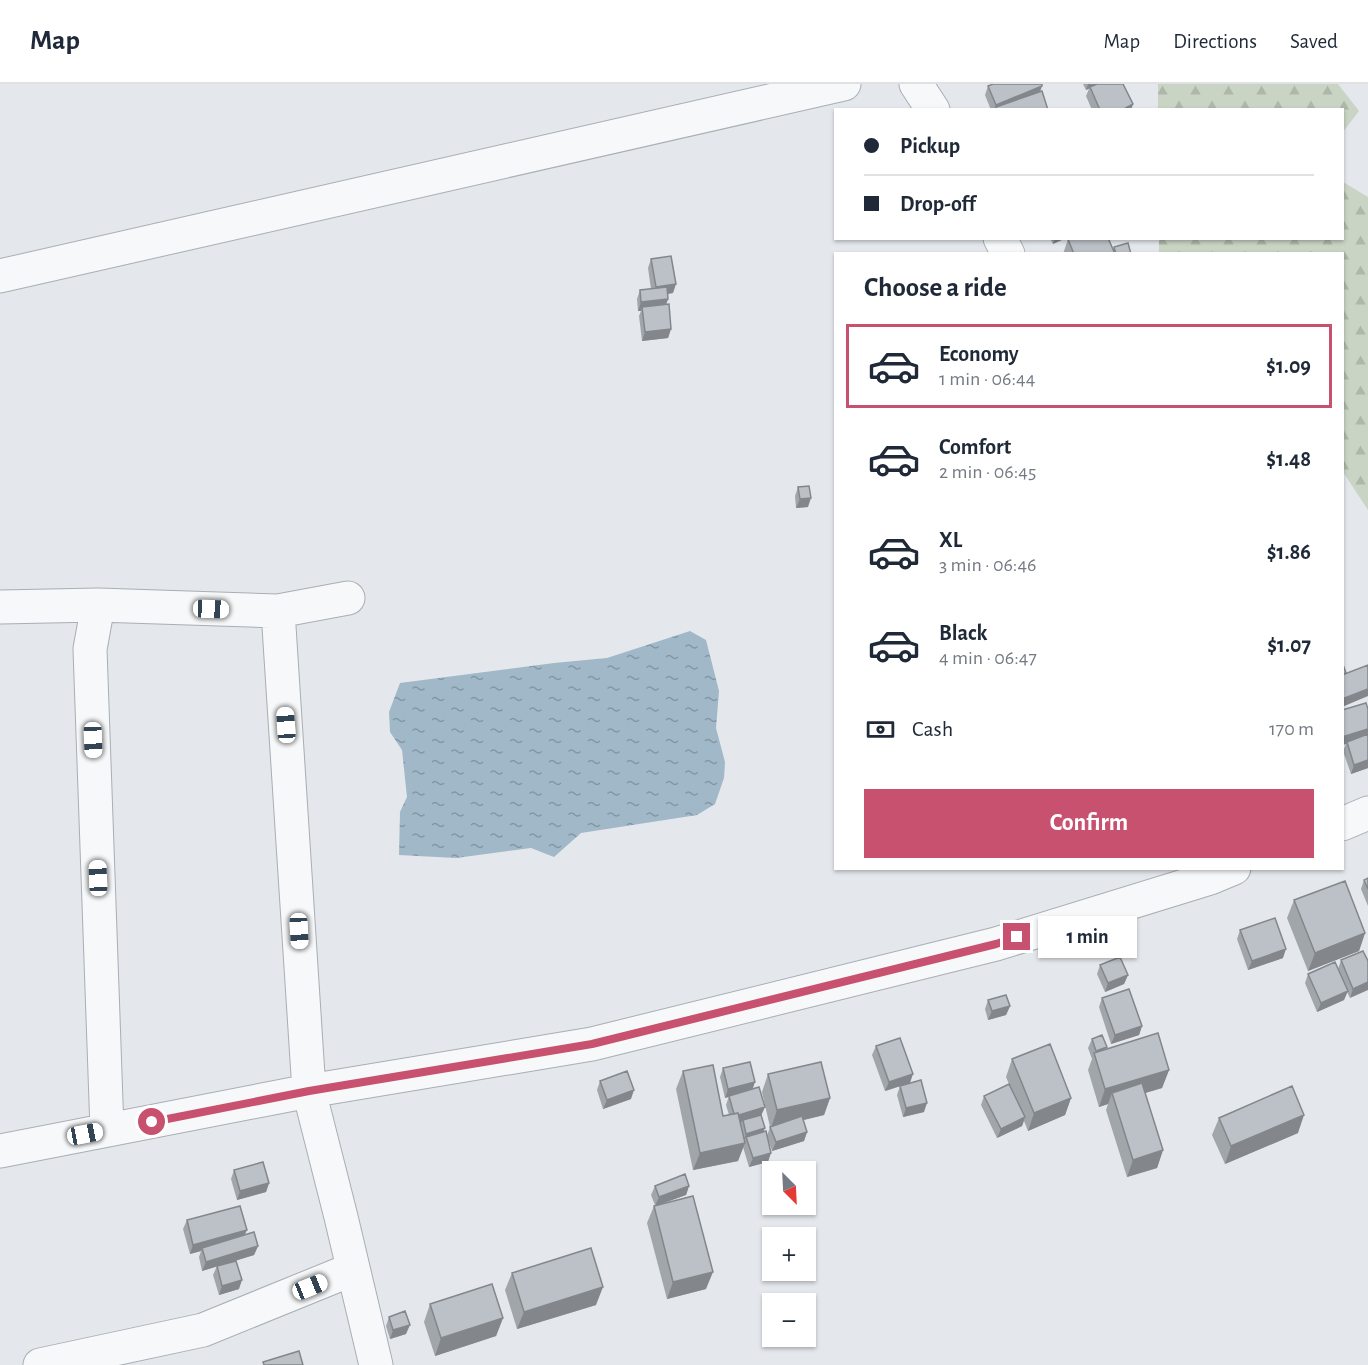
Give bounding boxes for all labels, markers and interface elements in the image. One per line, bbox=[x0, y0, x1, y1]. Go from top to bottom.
text: Map bbox=[30, 27, 80, 55]
text: Map bbox=[1104, 31, 1140, 52]
text: Directions bbox=[1173, 31, 1257, 52]
text: Saved bbox=[1290, 31, 1338, 52]
text: Pickup bbox=[900, 135, 960, 157]
text: Drop-off bbox=[900, 193, 976, 215]
text: Choose a ride bbox=[864, 274, 1007, 301]
icon: car bbox=[867, 339, 921, 393]
text: Economy bbox=[939, 343, 1019, 365]
text: $1.09 bbox=[1266, 355, 1311, 377]
text: 1 min · 06:44 bbox=[939, 369, 1035, 389]
icon: car bbox=[867, 432, 921, 486]
text: Comfort bbox=[939, 436, 1011, 458]
text: $1.48 bbox=[1266, 448, 1311, 470]
text: 2 min · 06:45 bbox=[939, 462, 1036, 482]
icon: car bbox=[867, 525, 921, 579]
text: XL bbox=[939, 529, 962, 551]
text: $1.86 bbox=[1267, 541, 1311, 563]
text: 3 min · 06:46 bbox=[939, 555, 1036, 575]
car bbox=[193, 599, 229, 619]
icon: car bbox=[867, 618, 921, 672]
text: Black bbox=[939, 622, 987, 644]
text: $1.07 bbox=[1267, 634, 1311, 656]
text: 4 min · 06:47 bbox=[939, 648, 1037, 668]
car bbox=[276, 706, 296, 744]
icon: cash bbox=[864, 713, 897, 746]
text: Cash bbox=[912, 718, 953, 740]
text: 170 m bbox=[1269, 719, 1314, 739]
car bbox=[83, 722, 103, 758]
button: Confirm bbox=[864, 789, 1314, 858]
car bbox=[88, 860, 108, 896]
car bbox=[289, 913, 309, 949]
callout: 1 min bbox=[1038, 916, 1137, 958]
route end bbox=[1003, 923, 1030, 950]
text: 1 min bbox=[1066, 927, 1109, 947]
route start bbox=[138, 1108, 165, 1135]
car bbox=[66, 1122, 104, 1146]
north arrow bbox=[762, 1161, 816, 1215]
map controls bbox=[762, 1161, 816, 1347]
button: + bbox=[762, 1227, 816, 1281]
car bbox=[290, 1272, 330, 1302]
button: − bbox=[762, 1293, 816, 1347]

